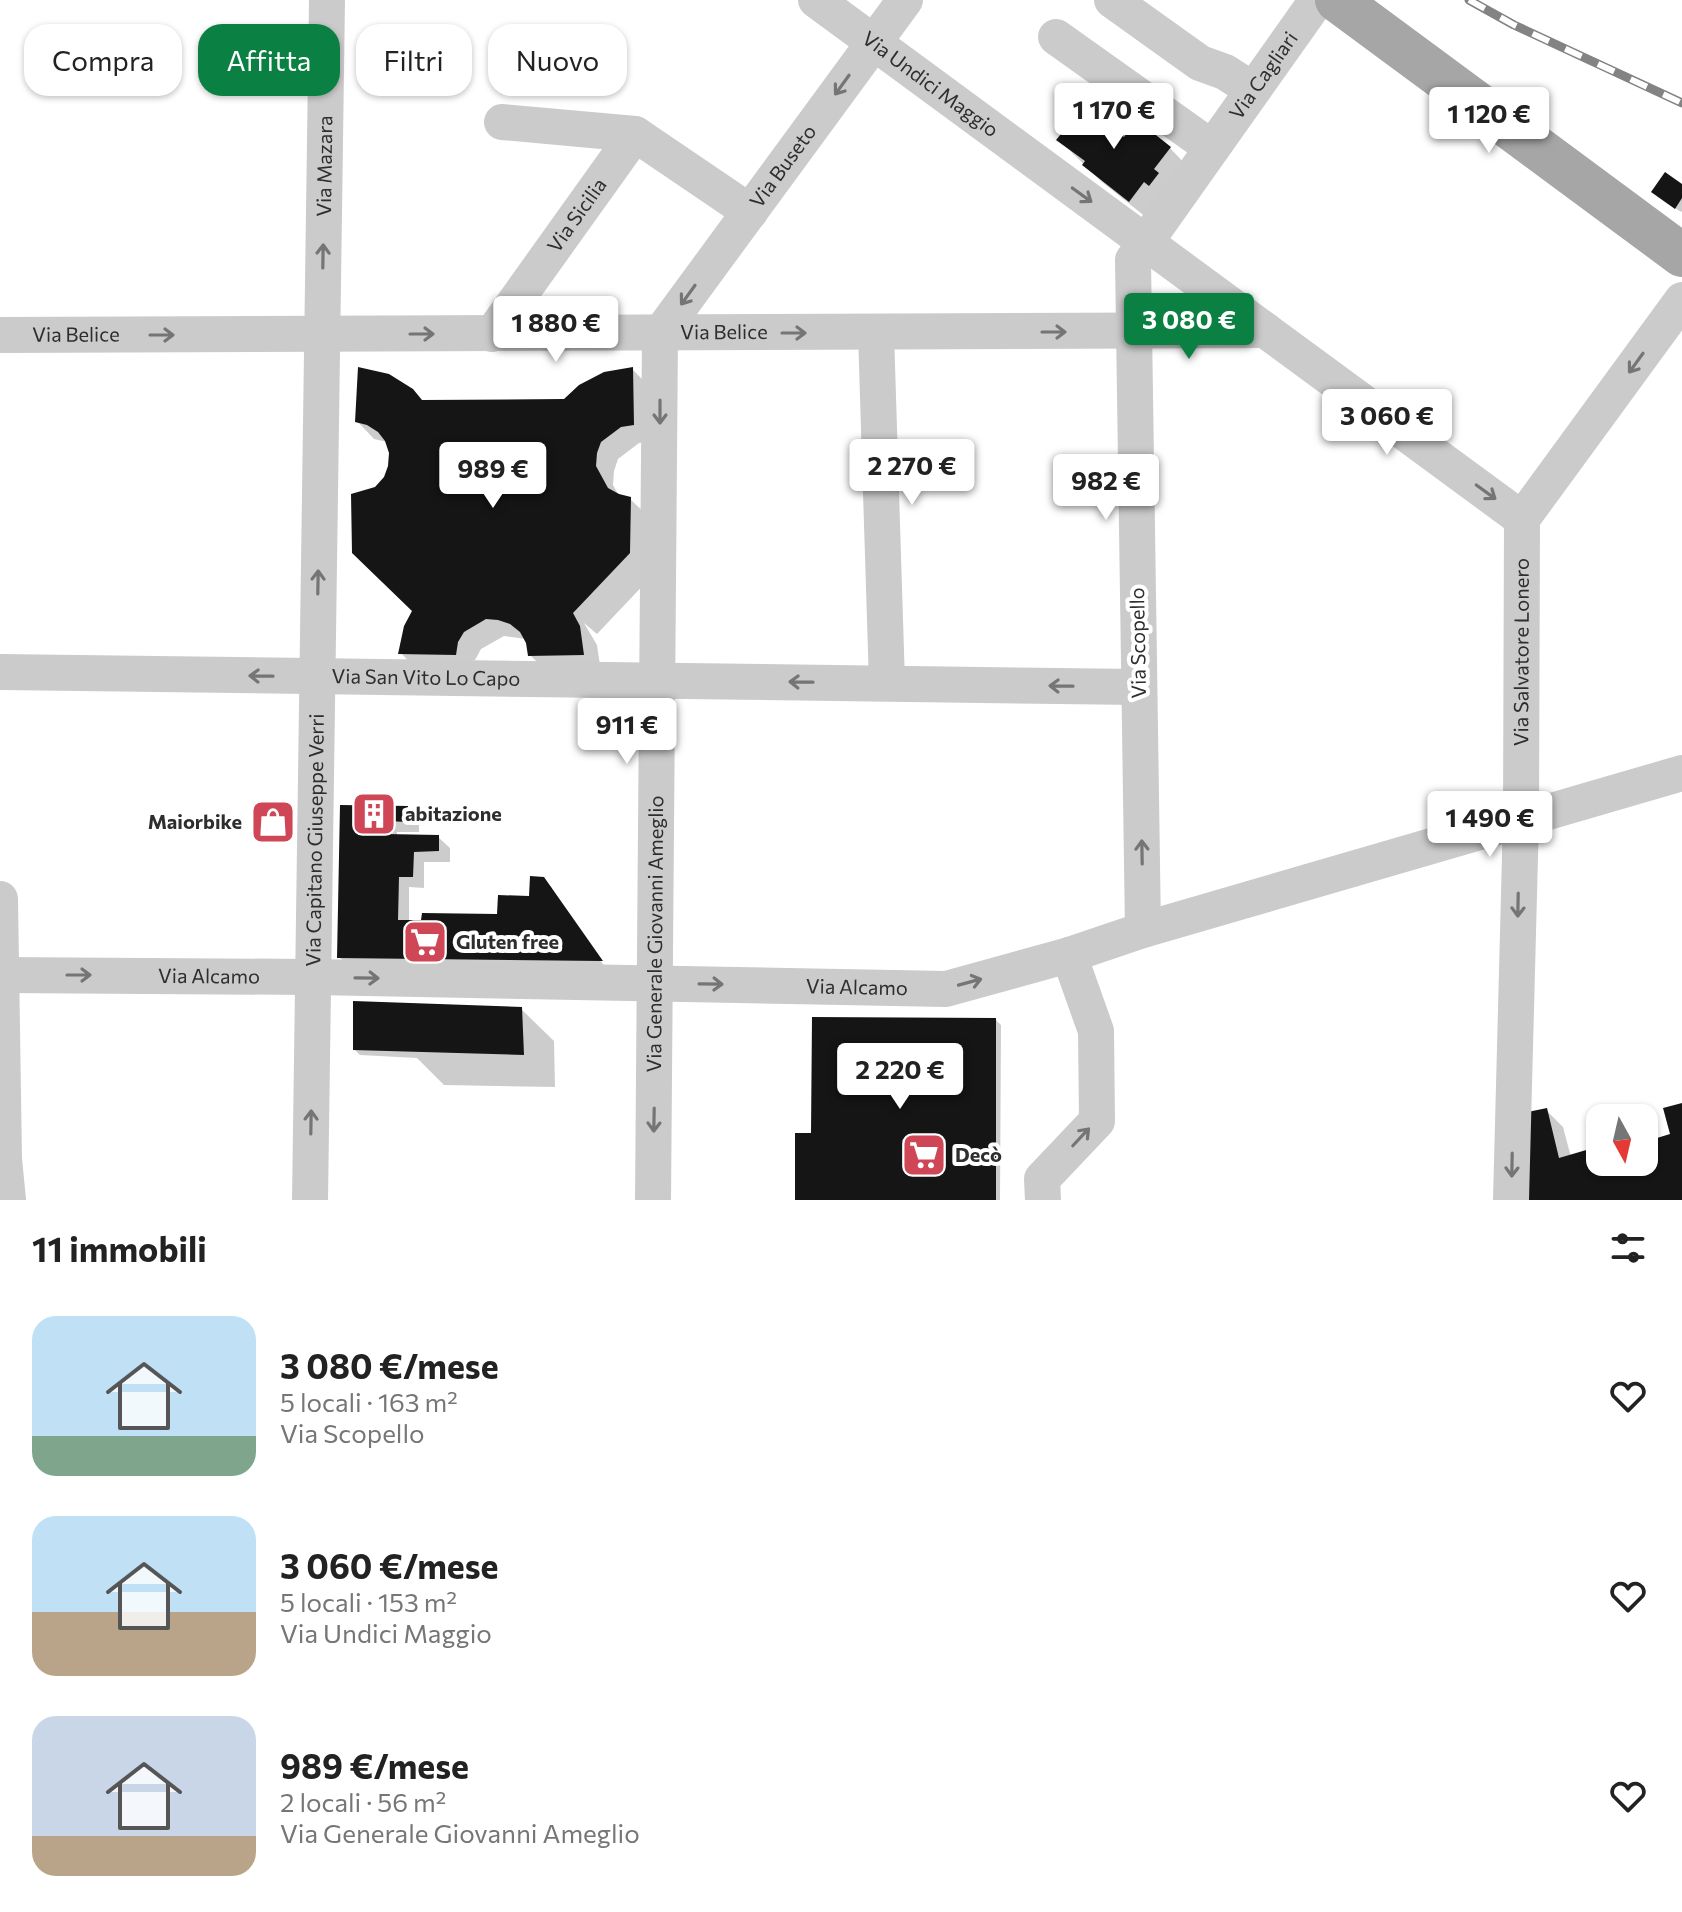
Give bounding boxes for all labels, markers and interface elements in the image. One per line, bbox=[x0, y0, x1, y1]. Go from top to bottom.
chip: Compra bbox=[24, 24, 182, 96]
chip: Affitta bbox=[198, 24, 340, 96]
chip: Filtri bbox=[356, 24, 472, 96]
chip: Nuovo bbox=[488, 24, 627, 96]
street label: Via Undici Maggio bbox=[858, 25, 1004, 141]
street label: Via Cagliari bbox=[1223, 26, 1302, 124]
one-way arrow bbox=[834, 74, 851, 96]
pin: 1 170 € bbox=[1040, 83, 1188, 151]
pin: 1 120 € bbox=[1415, 87, 1563, 155]
text: 1 170 € bbox=[1072, 93, 1156, 124]
text: 1 120 € bbox=[1447, 97, 1531, 128]
street label: Via Mazara bbox=[311, 115, 336, 217]
street label: Via Buseto bbox=[744, 120, 821, 212]
street label: Via Sicilia bbox=[541, 173, 611, 257]
one-way arrow bbox=[1071, 187, 1093, 204]
one-way arrow bbox=[315, 243, 331, 270]
one-way arrow bbox=[680, 284, 697, 305]
pin: 3 080 € bbox=[1115, 293, 1263, 361]
pin: 1 880 € bbox=[482, 296, 630, 364]
text: 3 080 € bbox=[1142, 303, 1236, 334]
text: 1 880 € bbox=[511, 306, 601, 337]
street label: Via Belice bbox=[680, 319, 768, 343]
street label: Via Belice bbox=[32, 322, 120, 346]
one-way arrow bbox=[1040, 324, 1067, 340]
one-way arrow bbox=[780, 325, 807, 341]
one-way arrow bbox=[408, 326, 435, 342]
one-way arrow bbox=[148, 327, 175, 343]
one-way arrow bbox=[1628, 352, 1644, 374]
pin: 3 060 € bbox=[1313, 389, 1461, 457]
one-way arrow bbox=[652, 398, 667, 425]
text: 3 060 € bbox=[1340, 399, 1434, 430]
pin: 2 270 € bbox=[838, 439, 986, 507]
pin: 989 € bbox=[437, 442, 549, 510]
text: 2 270 € bbox=[867, 449, 957, 480]
text: 989 € bbox=[457, 452, 529, 483]
pin: 982 € bbox=[1050, 454, 1162, 522]
text: 982 € bbox=[1071, 464, 1141, 495]
one-way arrow bbox=[1474, 484, 1496, 500]
street label: Via Salvatore Lonero bbox=[1508, 558, 1533, 746]
one-way arrow bbox=[311, 569, 326, 596]
street label: Via Scopello bbox=[1124, 587, 1150, 699]
street label: Via San Vito Lo Capo bbox=[331, 663, 520, 690]
one-way arrow bbox=[248, 668, 275, 683]
one-way arrow bbox=[788, 674, 815, 690]
one-way arrow bbox=[1048, 678, 1075, 693]
pin: 911 € bbox=[571, 698, 683, 766]
text: 911 € bbox=[596, 708, 658, 739]
street label: Via Capitano Giuseppe Verri bbox=[300, 713, 328, 967]
building icon: abitazione bbox=[350, 790, 398, 838]
pin: 1 490 € bbox=[1416, 791, 1564, 859]
street label: Via Generale Giovanni Ameglio bbox=[641, 795, 667, 1073]
shop icon: Maiorbike bbox=[249, 798, 297, 846]
place label: abitazione bbox=[405, 801, 502, 825]
text: 1 490 € bbox=[1445, 801, 1535, 832]
place label: Maiorbike bbox=[148, 809, 242, 833]
one-way arrow bbox=[1134, 839, 1150, 866]
one-way arrow bbox=[1511, 891, 1526, 918]
supermarket icon: Gluten free bbox=[401, 918, 449, 966]
place label: Gluten free bbox=[456, 929, 559, 953]
street label: Via Alcamo bbox=[158, 963, 260, 988]
one-way arrow bbox=[65, 967, 92, 983]
one-way arrow bbox=[353, 970, 380, 986]
street label: Via Alcamo bbox=[806, 973, 908, 999]
one-way arrow bbox=[957, 974, 983, 989]
one-way arrow bbox=[697, 977, 724, 992]
pin: 2 220 € bbox=[826, 1043, 974, 1111]
text: 2 220 € bbox=[855, 1053, 945, 1084]
north arrow bbox=[1586, 1104, 1658, 1176]
map controls bbox=[1586, 1104, 1658, 1176]
one-way arrow bbox=[646, 1106, 662, 1133]
one-way arrow bbox=[303, 1109, 319, 1136]
one-way arrow bbox=[1072, 1128, 1090, 1148]
supermarket icon: Decò bbox=[900, 1131, 948, 1179]
place label: Decò bbox=[955, 1142, 1002, 1166]
one-way arrow bbox=[1504, 1151, 1519, 1178]
icon: filters bbox=[1606, 1226, 1650, 1270]
text: 11 immobili bbox=[32, 1227, 207, 1269]
text: 3 080 €/mese bbox=[280, 1344, 499, 1386]
icon: home bbox=[96, 1348, 192, 1444]
icon: heart bbox=[1606, 1374, 1650, 1418]
text: 5 locali · 163 m² bbox=[280, 1386, 458, 1417]
text: Via Scopello bbox=[280, 1417, 425, 1448]
text: 3 060 €/mese bbox=[280, 1544, 499, 1586]
icon: home bbox=[96, 1548, 192, 1644]
icon: heart bbox=[1606, 1574, 1650, 1618]
text: 5 locali · 153 m² bbox=[280, 1586, 457, 1617]
text: Via Undici Maggio bbox=[280, 1617, 492, 1648]
text: 989 €/mese bbox=[280, 1744, 469, 1786]
icon: home bbox=[96, 1748, 192, 1844]
icon: heart bbox=[1606, 1774, 1650, 1818]
text: 2 locali · 56 m² bbox=[280, 1786, 446, 1817]
text: Via Generale Giovanni Ameglio bbox=[280, 1817, 640, 1848]

